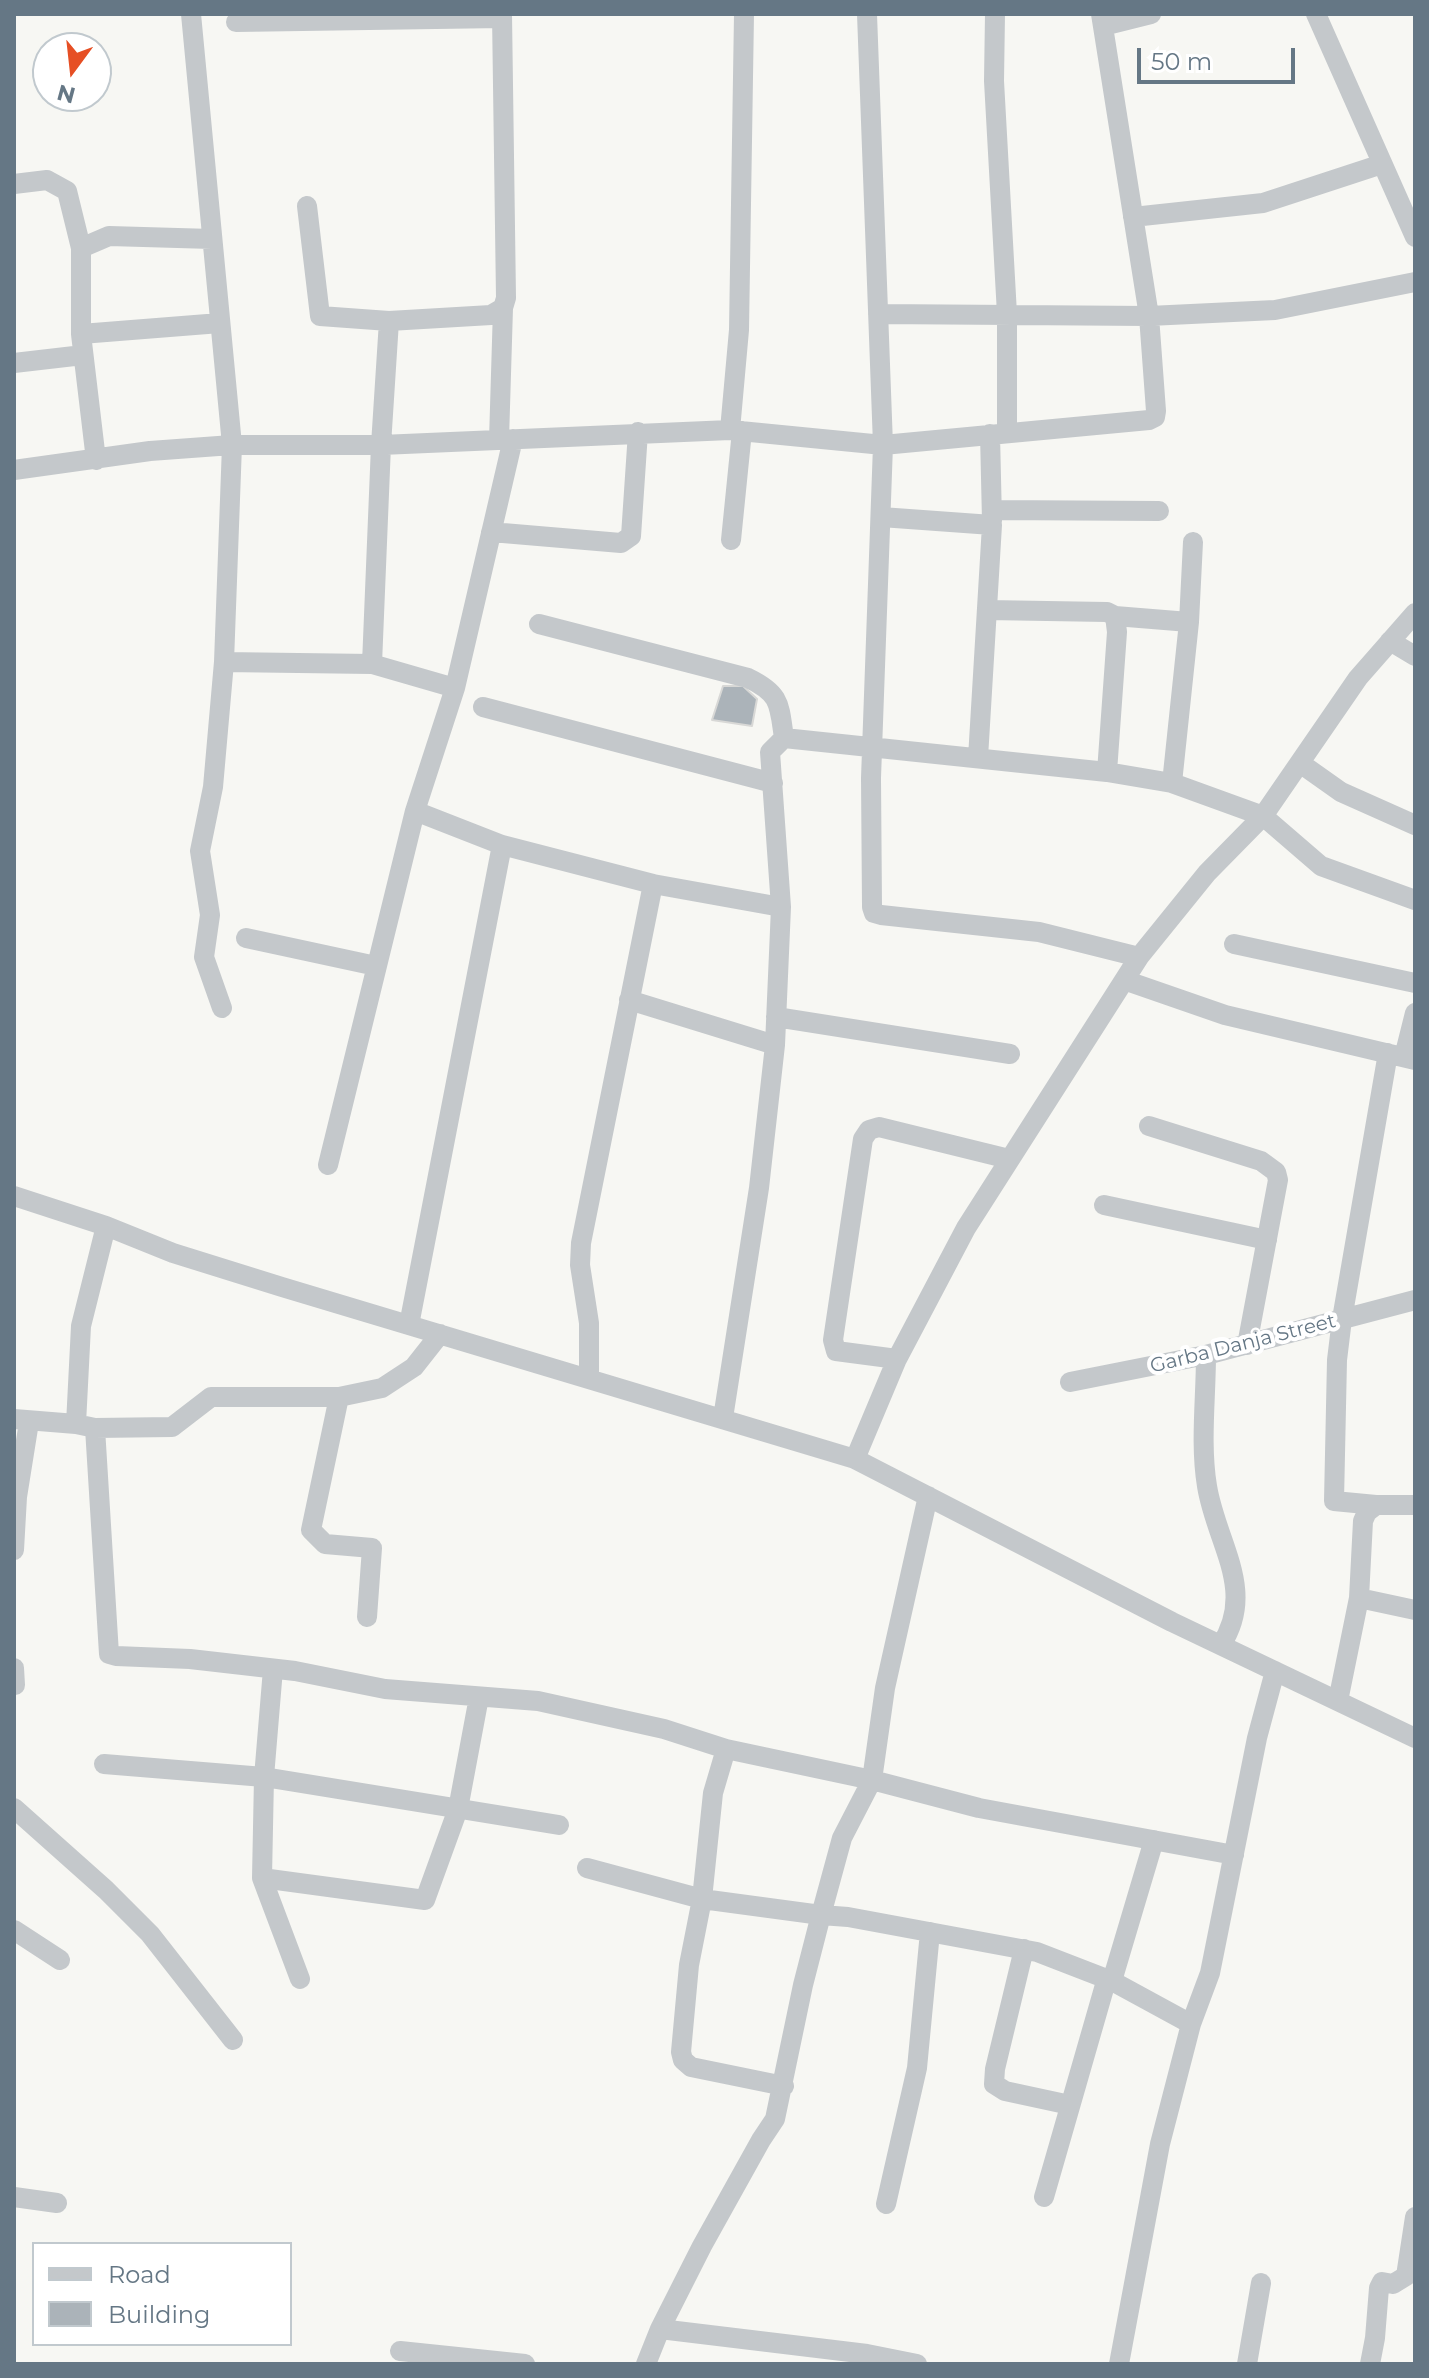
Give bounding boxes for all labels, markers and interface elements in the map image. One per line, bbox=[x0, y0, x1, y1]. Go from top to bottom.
north arrow bbox=[32, 32, 112, 112]
scale bar bbox=[1141, 32, 1299, 82]
text: 50 m bbox=[1151, 47, 1212, 76]
text: N bbox=[54, 78, 78, 109]
street label: Garba Danja Street bbox=[1148, 1309, 1338, 1379]
legend bbox=[32, 2242, 292, 2346]
text: Road bbox=[108, 2260, 171, 2289]
text: Building bbox=[108, 2300, 211, 2329]

